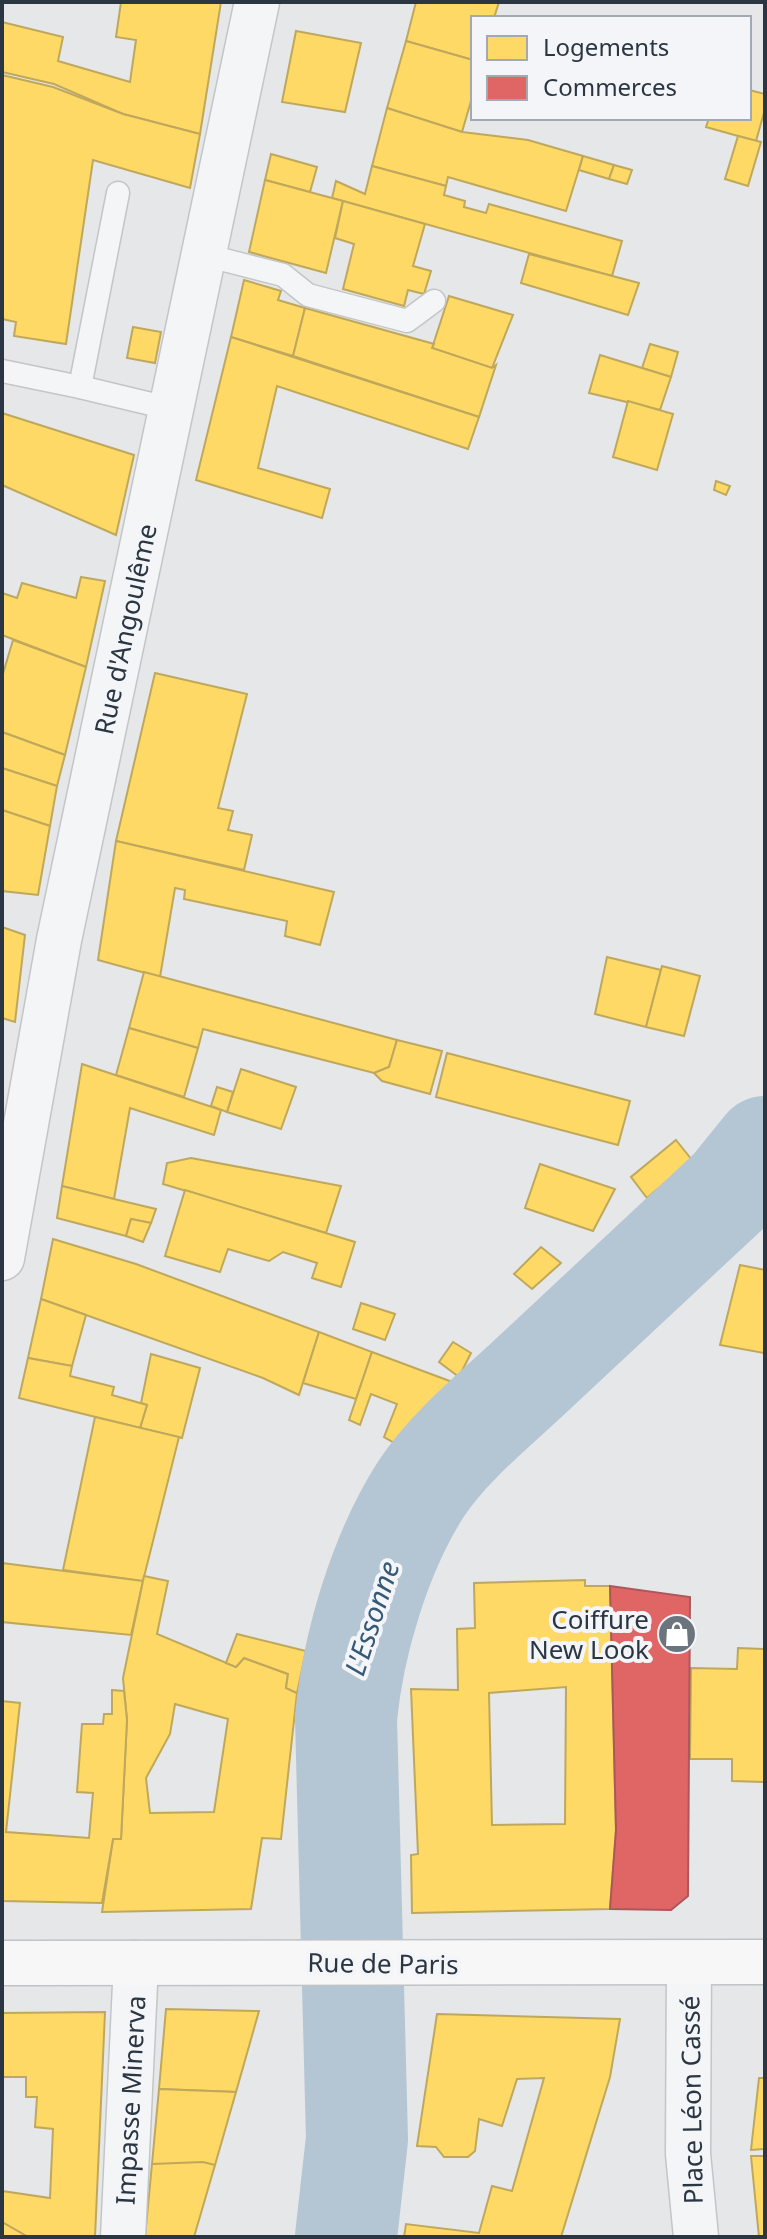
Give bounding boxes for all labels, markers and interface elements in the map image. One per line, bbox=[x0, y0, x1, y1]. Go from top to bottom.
legend bbox=[471, 16, 751, 120]
text: Logements bbox=[543, 30, 669, 63]
text: Commerces bbox=[543, 70, 677, 103]
street label: Rue d'Angoulême bbox=[85, 520, 165, 738]
water label: L'Essonne bbox=[335, 1556, 407, 1680]
place label: Coiffure New Look bbox=[529, 1601, 649, 1667]
shop icon: Coiffure New Look bbox=[656, 1613, 698, 1655]
street label: Rue de Paris bbox=[307, 1944, 459, 1982]
street label: Impasse Minerva bbox=[107, 1994, 153, 2206]
street label: Place Léon Cassé bbox=[671, 1996, 711, 2204]

